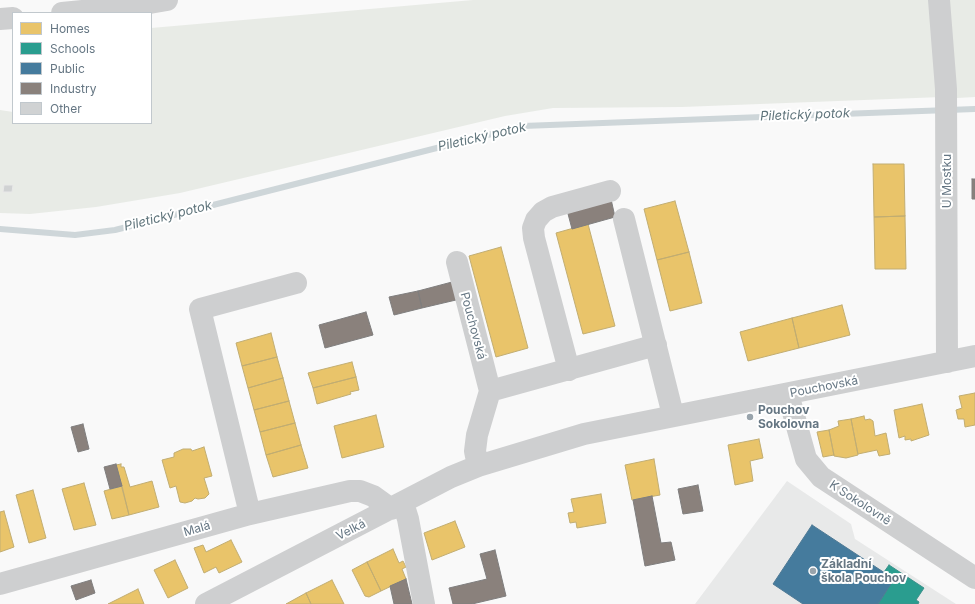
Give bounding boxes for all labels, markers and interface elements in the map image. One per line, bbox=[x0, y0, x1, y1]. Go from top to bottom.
legend bbox=[12, 12, 152, 124]
text: Homes bbox=[50, 21, 90, 36]
text: Schools bbox=[50, 41, 95, 56]
text: Public bbox=[50, 61, 85, 76]
text: Industry bbox=[50, 81, 96, 96]
text: Other bbox=[50, 101, 82, 116]
water label: Piletický potok bbox=[760, 106, 850, 124]
water label: Piletický potok bbox=[436, 119, 528, 155]
street label: U Mostku bbox=[940, 154, 954, 208]
water label: Piletický potok bbox=[123, 198, 213, 234]
street label: Pouchovská bbox=[457, 291, 489, 361]
street label: Pouchovská bbox=[789, 373, 859, 401]
place label: Pouchov Sokolovna bbox=[758, 403, 819, 431]
marker: Pouchov Sokolovna bbox=[745, 412, 755, 422]
street label: K Sokolovně bbox=[826, 478, 894, 528]
street label: Velká bbox=[334, 517, 368, 543]
street label: Malá bbox=[182, 518, 212, 540]
place label: Základní škola Pouchov bbox=[821, 557, 906, 585]
marker: Základní škola Pouchov bbox=[808, 566, 818, 576]

